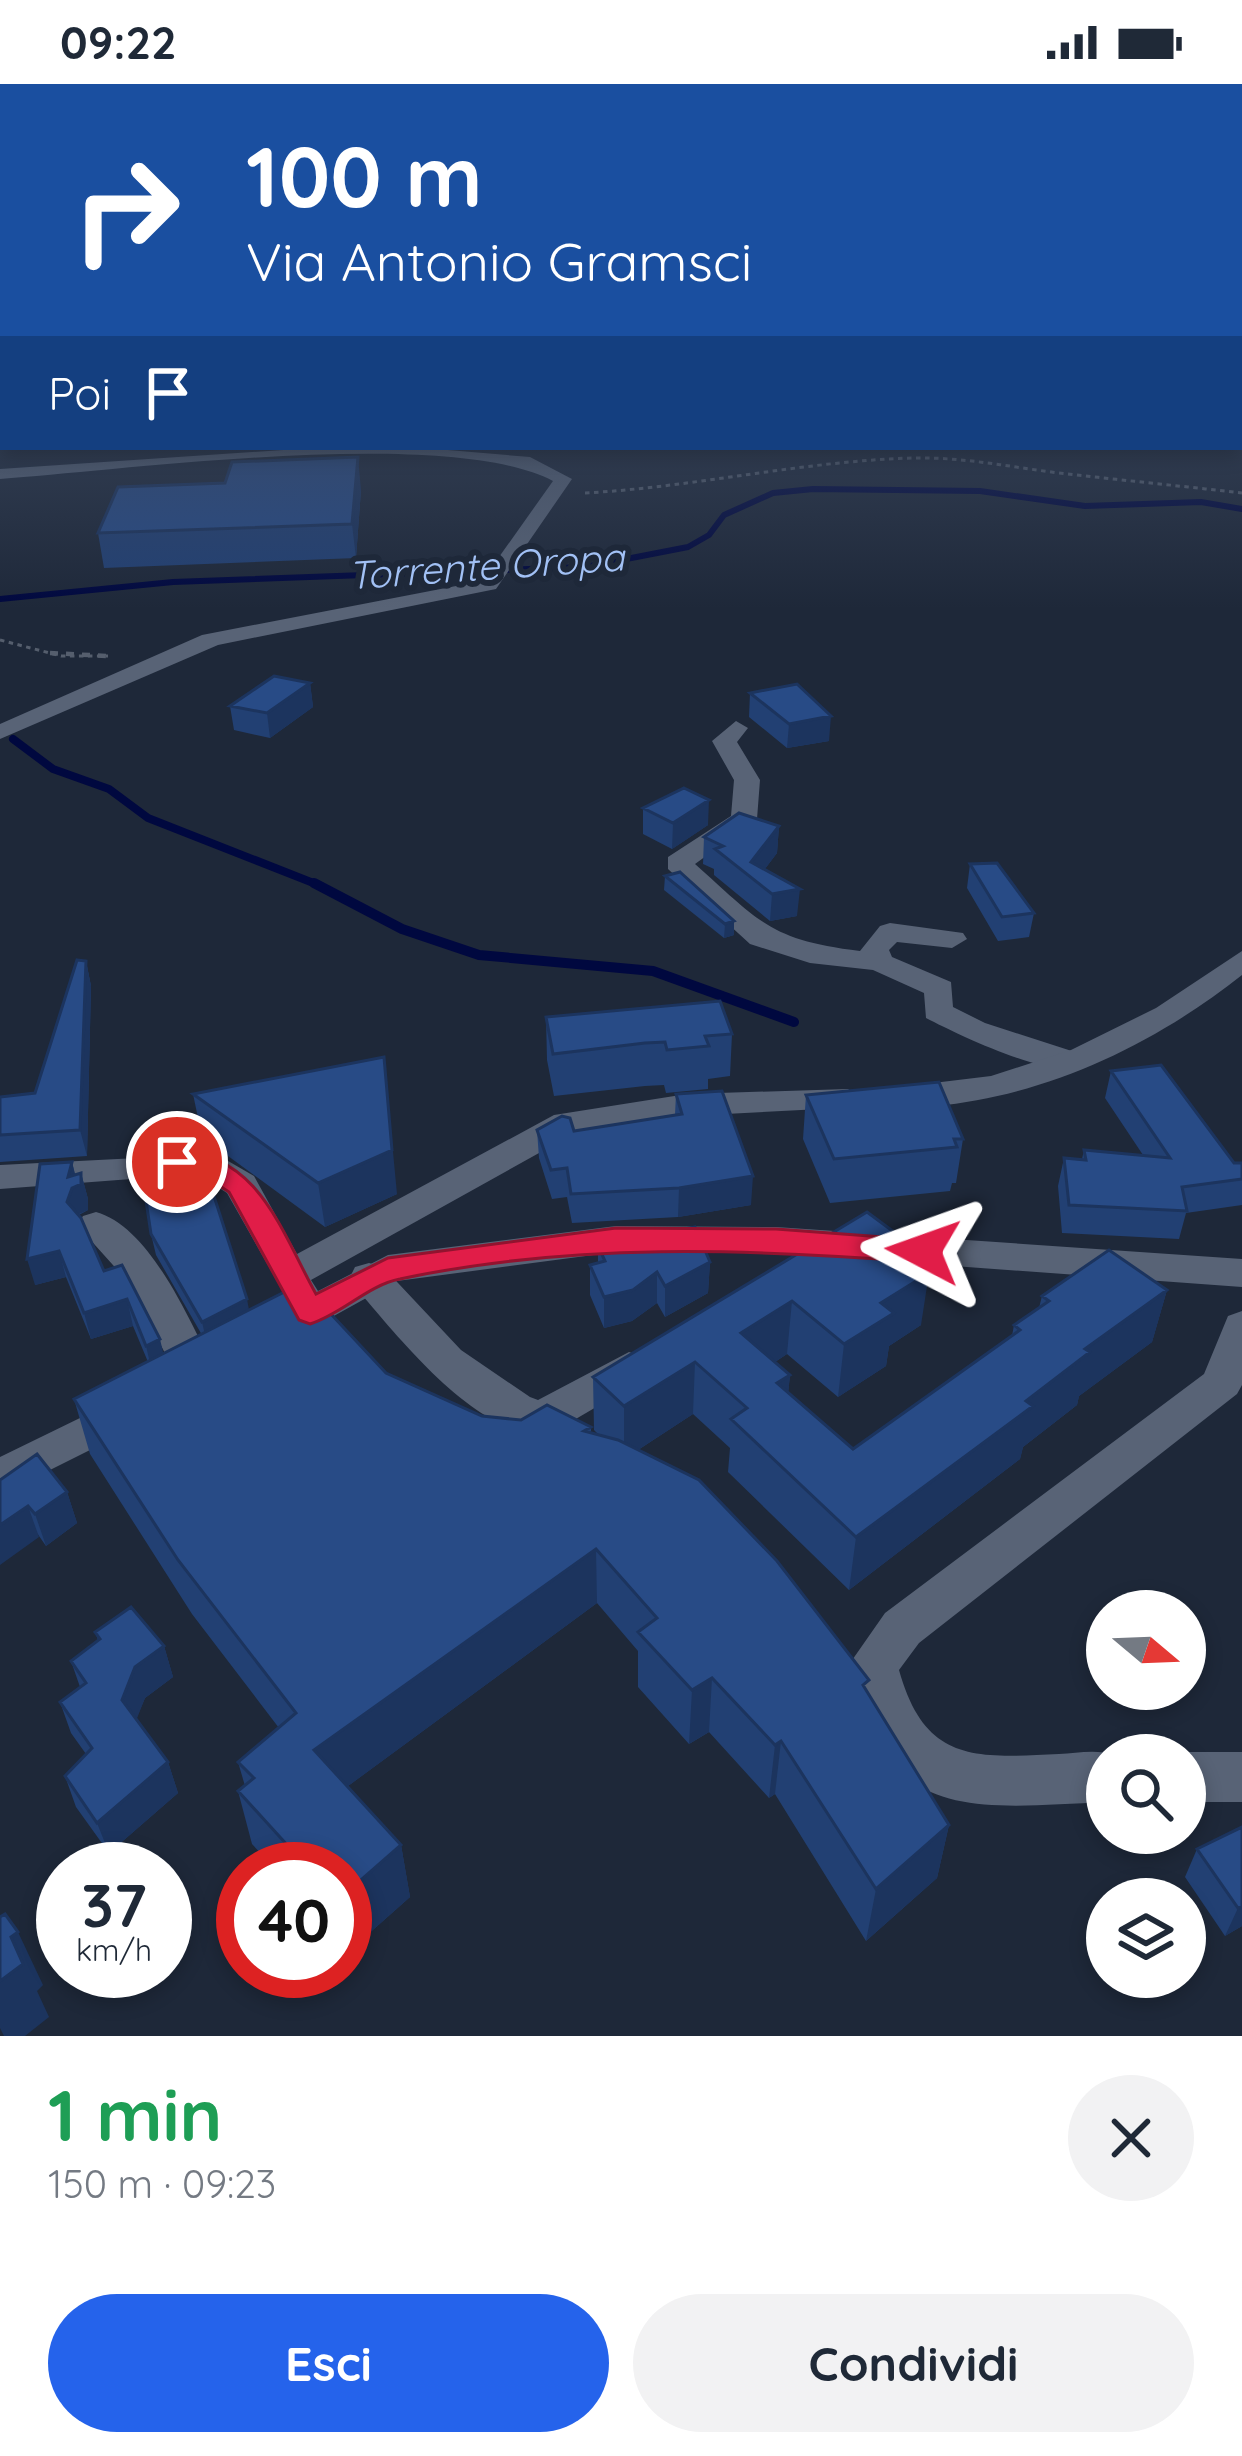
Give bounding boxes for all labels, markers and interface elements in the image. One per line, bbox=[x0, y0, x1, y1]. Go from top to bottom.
text: 09:22 bbox=[60, 14, 177, 70]
text: 100 m bbox=[246, 123, 483, 228]
icon: right bbox=[48, 132, 204, 288]
text: Via Antonio Gramsci bbox=[246, 227, 752, 295]
icon: arrive bbox=[135, 360, 201, 426]
text: Poi bbox=[48, 365, 111, 421]
water label: Torrente Oropa bbox=[346, 531, 628, 600]
pin bbox=[126, 1111, 228, 1213]
icon: arrive bbox=[144, 1129, 210, 1195]
position arrow bbox=[860, 1188, 986, 1314]
north arrow bbox=[1086, 1590, 1206, 1710]
map controls bbox=[1086, 1590, 1206, 1998]
button: search bbox=[1086, 1734, 1206, 1854]
speed limit sign: 40 bbox=[216, 1842, 372, 1998]
text: 37 bbox=[81, 1867, 147, 1942]
button: layers bbox=[1086, 1878, 1206, 1998]
text: km/h bbox=[76, 1931, 152, 1969]
text: 1 min bbox=[48, 2069, 222, 2159]
button: close bbox=[1068, 2075, 1194, 2201]
text: 150 m · 09:23 bbox=[48, 2159, 276, 2208]
button: Esci bbox=[48, 2294, 609, 2432]
button: Condividi bbox=[633, 2294, 1194, 2432]

